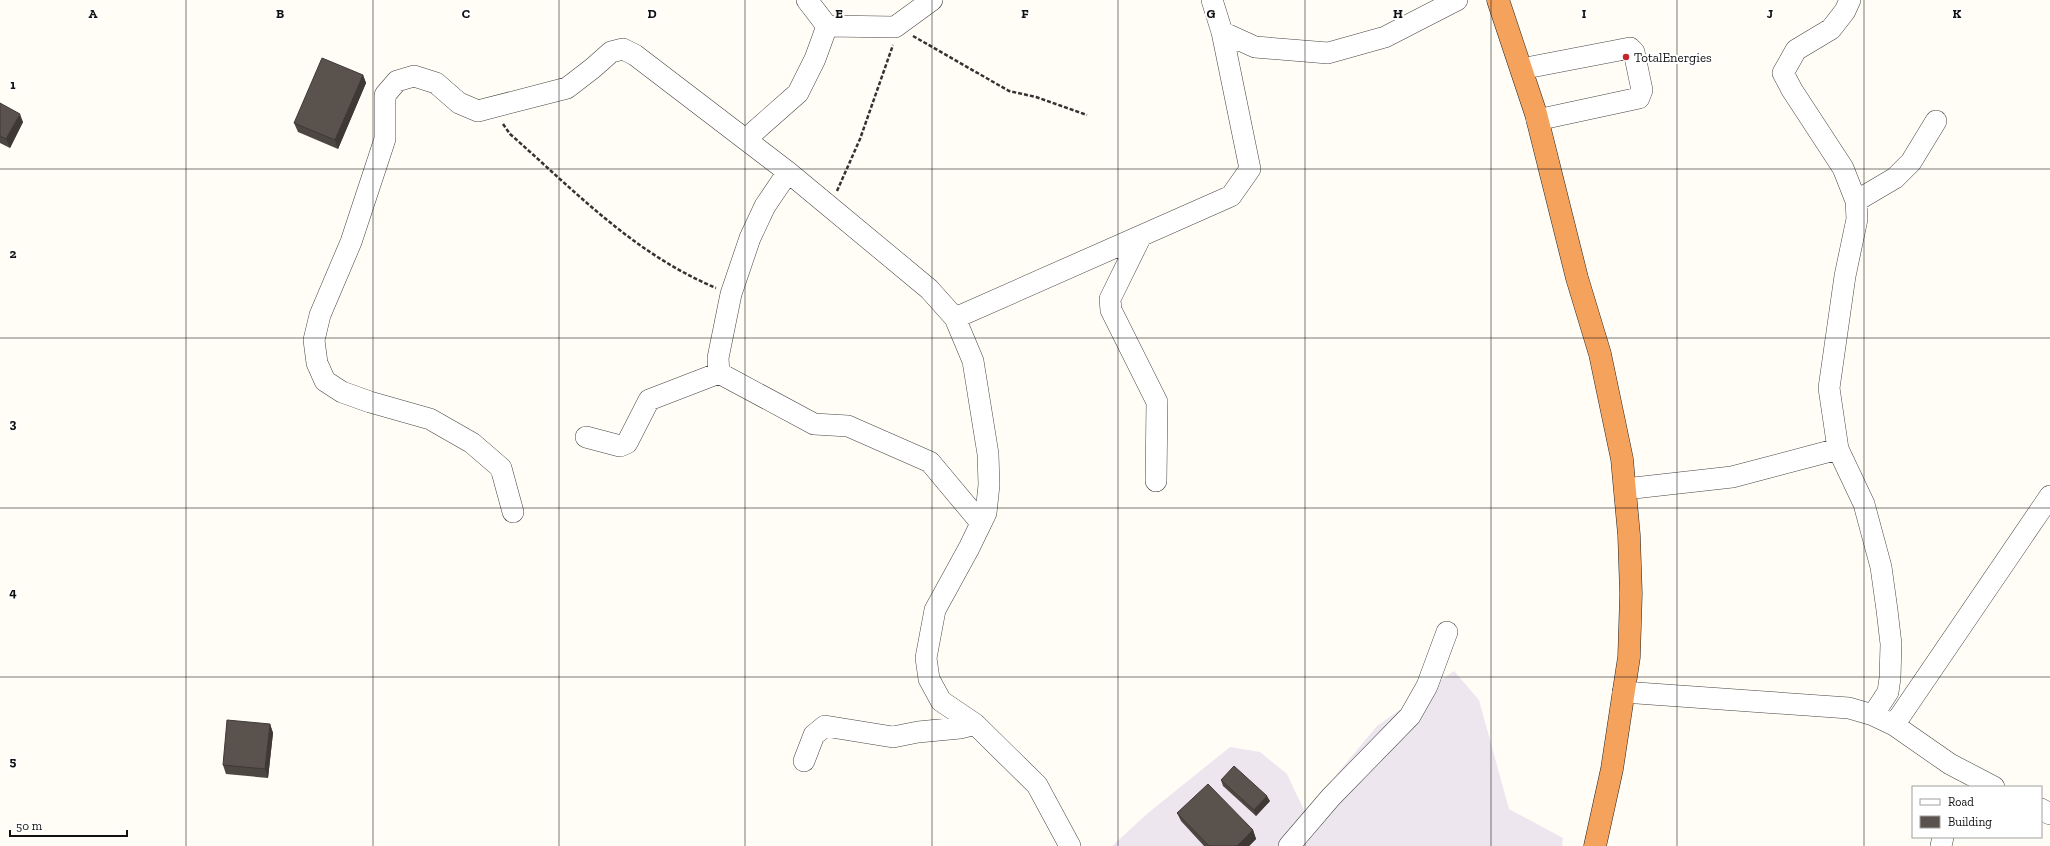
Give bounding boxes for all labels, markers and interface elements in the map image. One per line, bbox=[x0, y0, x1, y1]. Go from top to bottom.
text: A bbox=[89, 6, 98, 21]
text: B bbox=[276, 6, 284, 21]
text: C bbox=[462, 6, 470, 21]
text: D bbox=[647, 6, 657, 21]
text: E bbox=[835, 6, 843, 21]
text: F bbox=[1021, 6, 1029, 21]
text: G bbox=[1207, 6, 1216, 21]
text: H bbox=[1393, 6, 1403, 21]
text: I bbox=[1582, 6, 1587, 21]
text: J bbox=[1767, 6, 1773, 21]
text: K bbox=[1953, 6, 1962, 21]
place label: TotalEnergies bbox=[1634, 50, 1712, 65]
marker: TotalEnergies bbox=[1621, 52, 1631, 62]
text: 1 bbox=[10, 77, 16, 92]
text: 2 bbox=[10, 246, 17, 261]
text: 3 bbox=[10, 416, 17, 431]
text: 4 bbox=[9, 585, 17, 600]
text: 5 bbox=[10, 754, 17, 769]
legend bbox=[1912, 786, 2042, 838]
text: Road bbox=[1948, 795, 1974, 809]
scale bar bbox=[10, 812, 127, 838]
text: Building bbox=[1948, 815, 1992, 829]
text: 50 m bbox=[16, 819, 43, 833]

